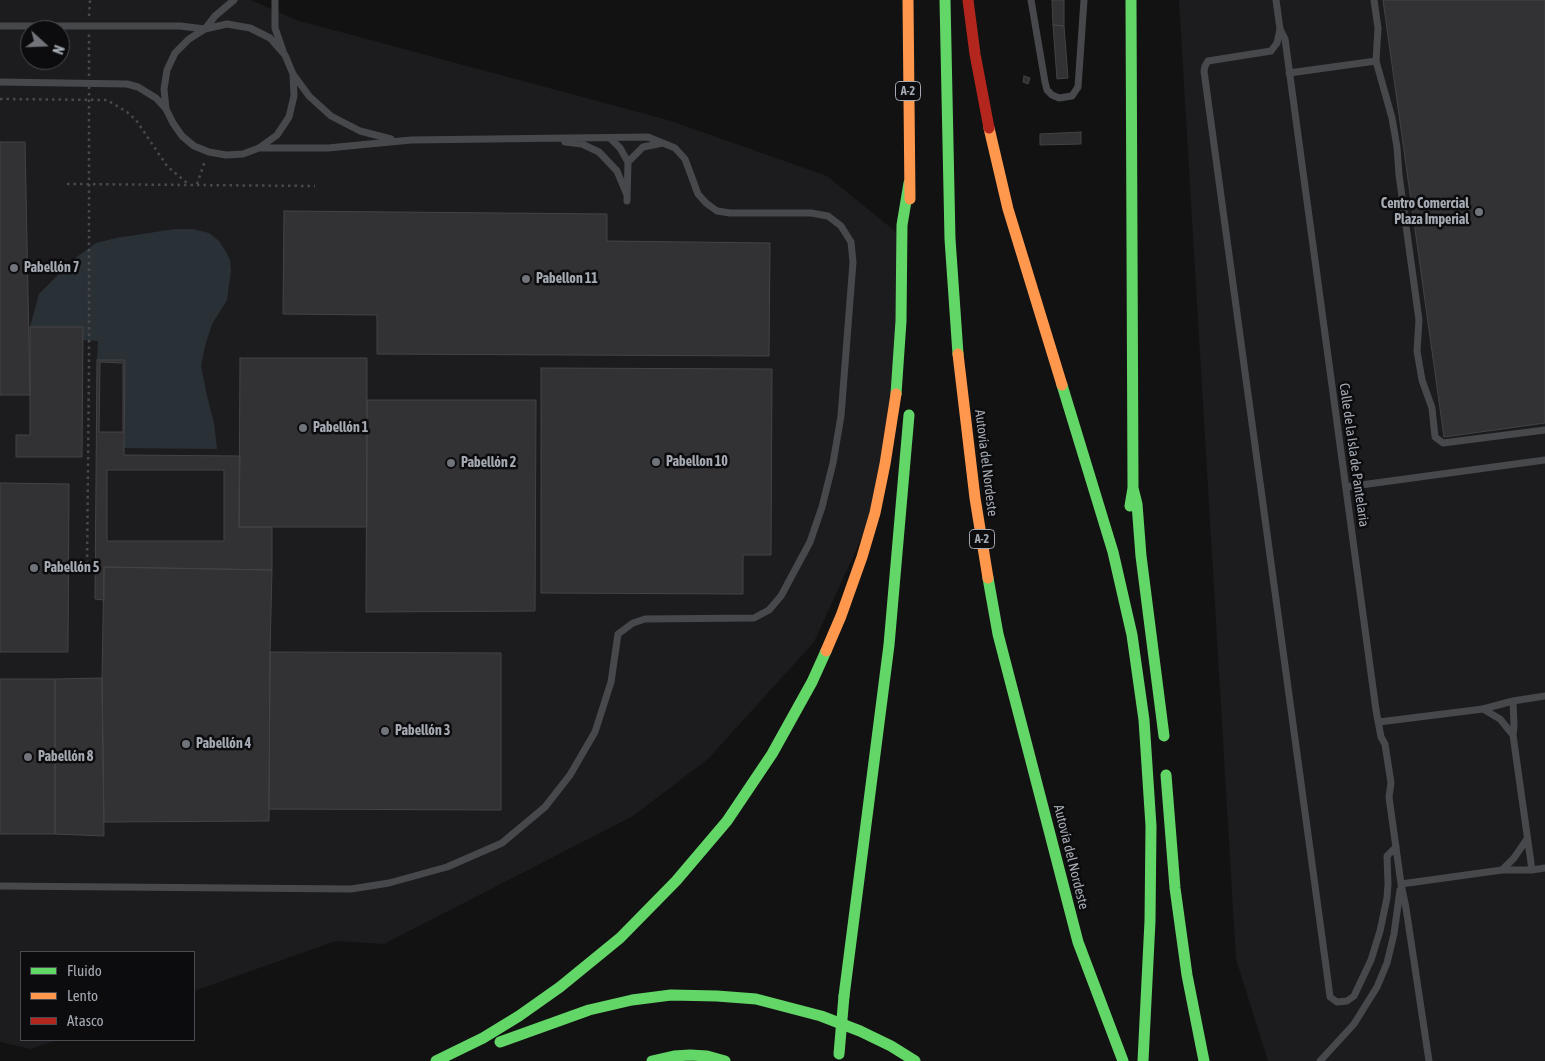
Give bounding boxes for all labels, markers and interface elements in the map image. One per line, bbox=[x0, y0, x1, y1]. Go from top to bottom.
north arrow bbox=[20, 20, 70, 70]
text: N bbox=[49, 43, 67, 56]
road number: A-2 bbox=[896, 82, 920, 100]
place label: Centro Comercial Plaza Imperial bbox=[1381, 196, 1469, 228]
marker: Centro Comercial Plaza Imperial bbox=[1473, 206, 1485, 218]
place label: Pabellón 7 bbox=[24, 260, 79, 276]
marker: Pabellón 7 bbox=[8, 262, 20, 274]
place label: Pabellon 11 bbox=[536, 271, 598, 287]
marker: Pabellon 11 bbox=[520, 273, 532, 285]
street label: Calle de la Isla de Pantelaria bbox=[1336, 382, 1372, 528]
street label: Autovía del Nordeste bbox=[971, 409, 1001, 517]
place label: Pabellón 1 bbox=[313, 420, 368, 436]
marker: Pabellón 1 bbox=[297, 422, 309, 434]
place label: Pabellon 10 bbox=[666, 454, 728, 470]
place label: Pabellón 2 bbox=[461, 455, 516, 471]
marker: Pabellon 10 bbox=[650, 456, 662, 468]
marker: Pabellón 2 bbox=[445, 457, 457, 469]
road number: A-2 bbox=[970, 530, 994, 548]
place label: Pabellón 5 bbox=[44, 560, 99, 576]
marker: Pabellón 5 bbox=[28, 562, 40, 574]
place label: Pabellón 3 bbox=[395, 723, 450, 739]
marker: Pabellón 3 bbox=[379, 725, 391, 737]
place label: Pabellón 4 bbox=[196, 736, 251, 752]
marker: Pabellón 4 bbox=[180, 738, 192, 750]
place label: Pabellón 8 bbox=[38, 749, 93, 765]
marker: Pabellón 8 bbox=[22, 751, 34, 763]
street label: Autovía del Nordeste bbox=[1050, 803, 1092, 911]
legend bbox=[20, 951, 195, 1041]
text: Fluido bbox=[67, 962, 102, 979]
text: Lento bbox=[67, 987, 98, 1004]
text: Atasco bbox=[67, 1012, 104, 1029]

